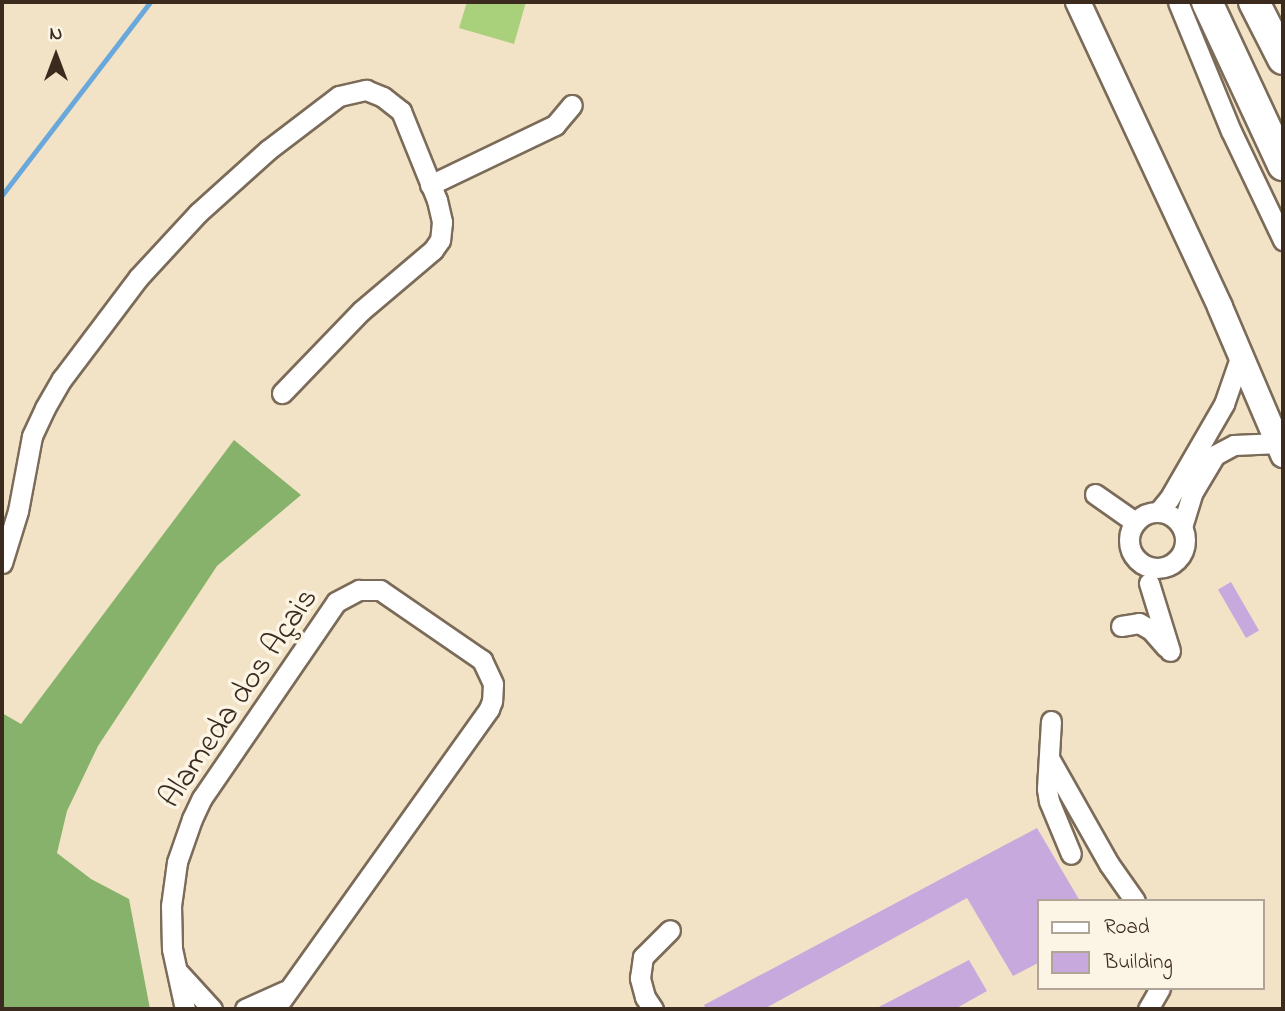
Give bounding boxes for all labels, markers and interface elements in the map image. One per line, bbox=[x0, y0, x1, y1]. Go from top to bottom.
north arrow bbox=[21, 21, 91, 91]
text: N bbox=[50, 21, 62, 48]
street label: Alameda dos Açais bbox=[152, 582, 328, 816]
legend bbox=[1036, 899, 1264, 990]
text: Road bbox=[1104, 913, 1150, 943]
text: Building bbox=[1104, 948, 1173, 978]

